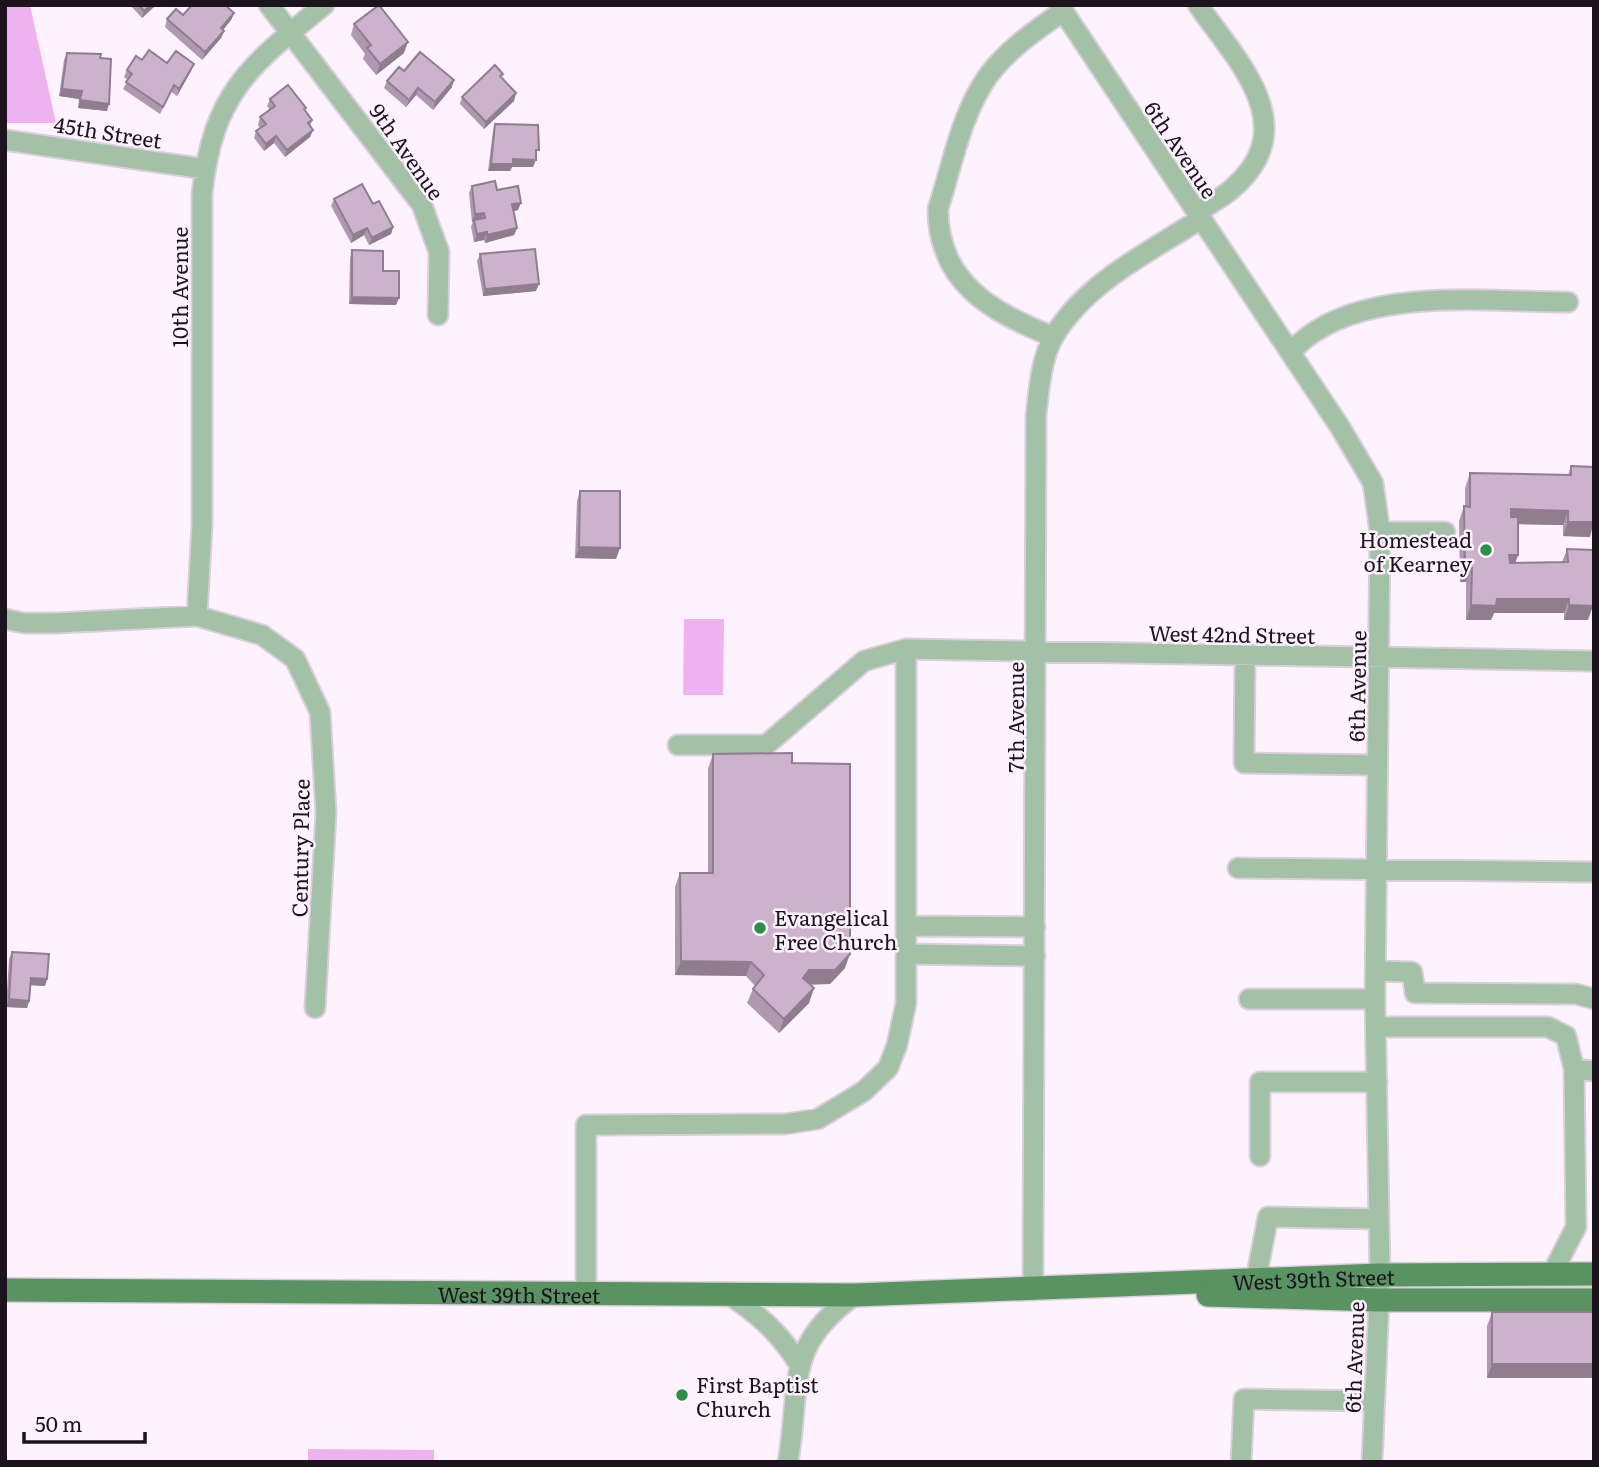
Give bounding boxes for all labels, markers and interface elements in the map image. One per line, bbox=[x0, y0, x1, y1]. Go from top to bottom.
street label: 6th Avenue bbox=[1138, 94, 1226, 204]
street label: 9th Avenue bbox=[363, 97, 453, 206]
street label: 45th Street bbox=[52, 107, 165, 155]
street label: 10th Avenue bbox=[163, 226, 194, 348]
place label: Homestead of Kearney bbox=[1359, 523, 1473, 578]
marker: Homestead of Kearney bbox=[1478, 542, 1494, 558]
street label: West 42nd Street bbox=[1148, 616, 1316, 650]
street label: 6th Avenue bbox=[1340, 630, 1372, 742]
street label: 7th Avenue bbox=[999, 661, 1030, 772]
street label: Century Place bbox=[282, 778, 316, 918]
place label: Evangelical Free Church bbox=[774, 901, 897, 956]
marker: Evangelical Free Church bbox=[752, 920, 768, 936]
street label: West 39th Street bbox=[1232, 1259, 1396, 1296]
street label: West 39th Street bbox=[438, 1277, 601, 1309]
street label: 6th Avenue bbox=[1336, 1301, 1370, 1413]
place label: First Baptist Church bbox=[696, 1368, 819, 1423]
marker: First Baptist Church bbox=[674, 1387, 690, 1403]
scale bar bbox=[24, 1400, 145, 1444]
text: 50 m bbox=[35, 1407, 82, 1438]

